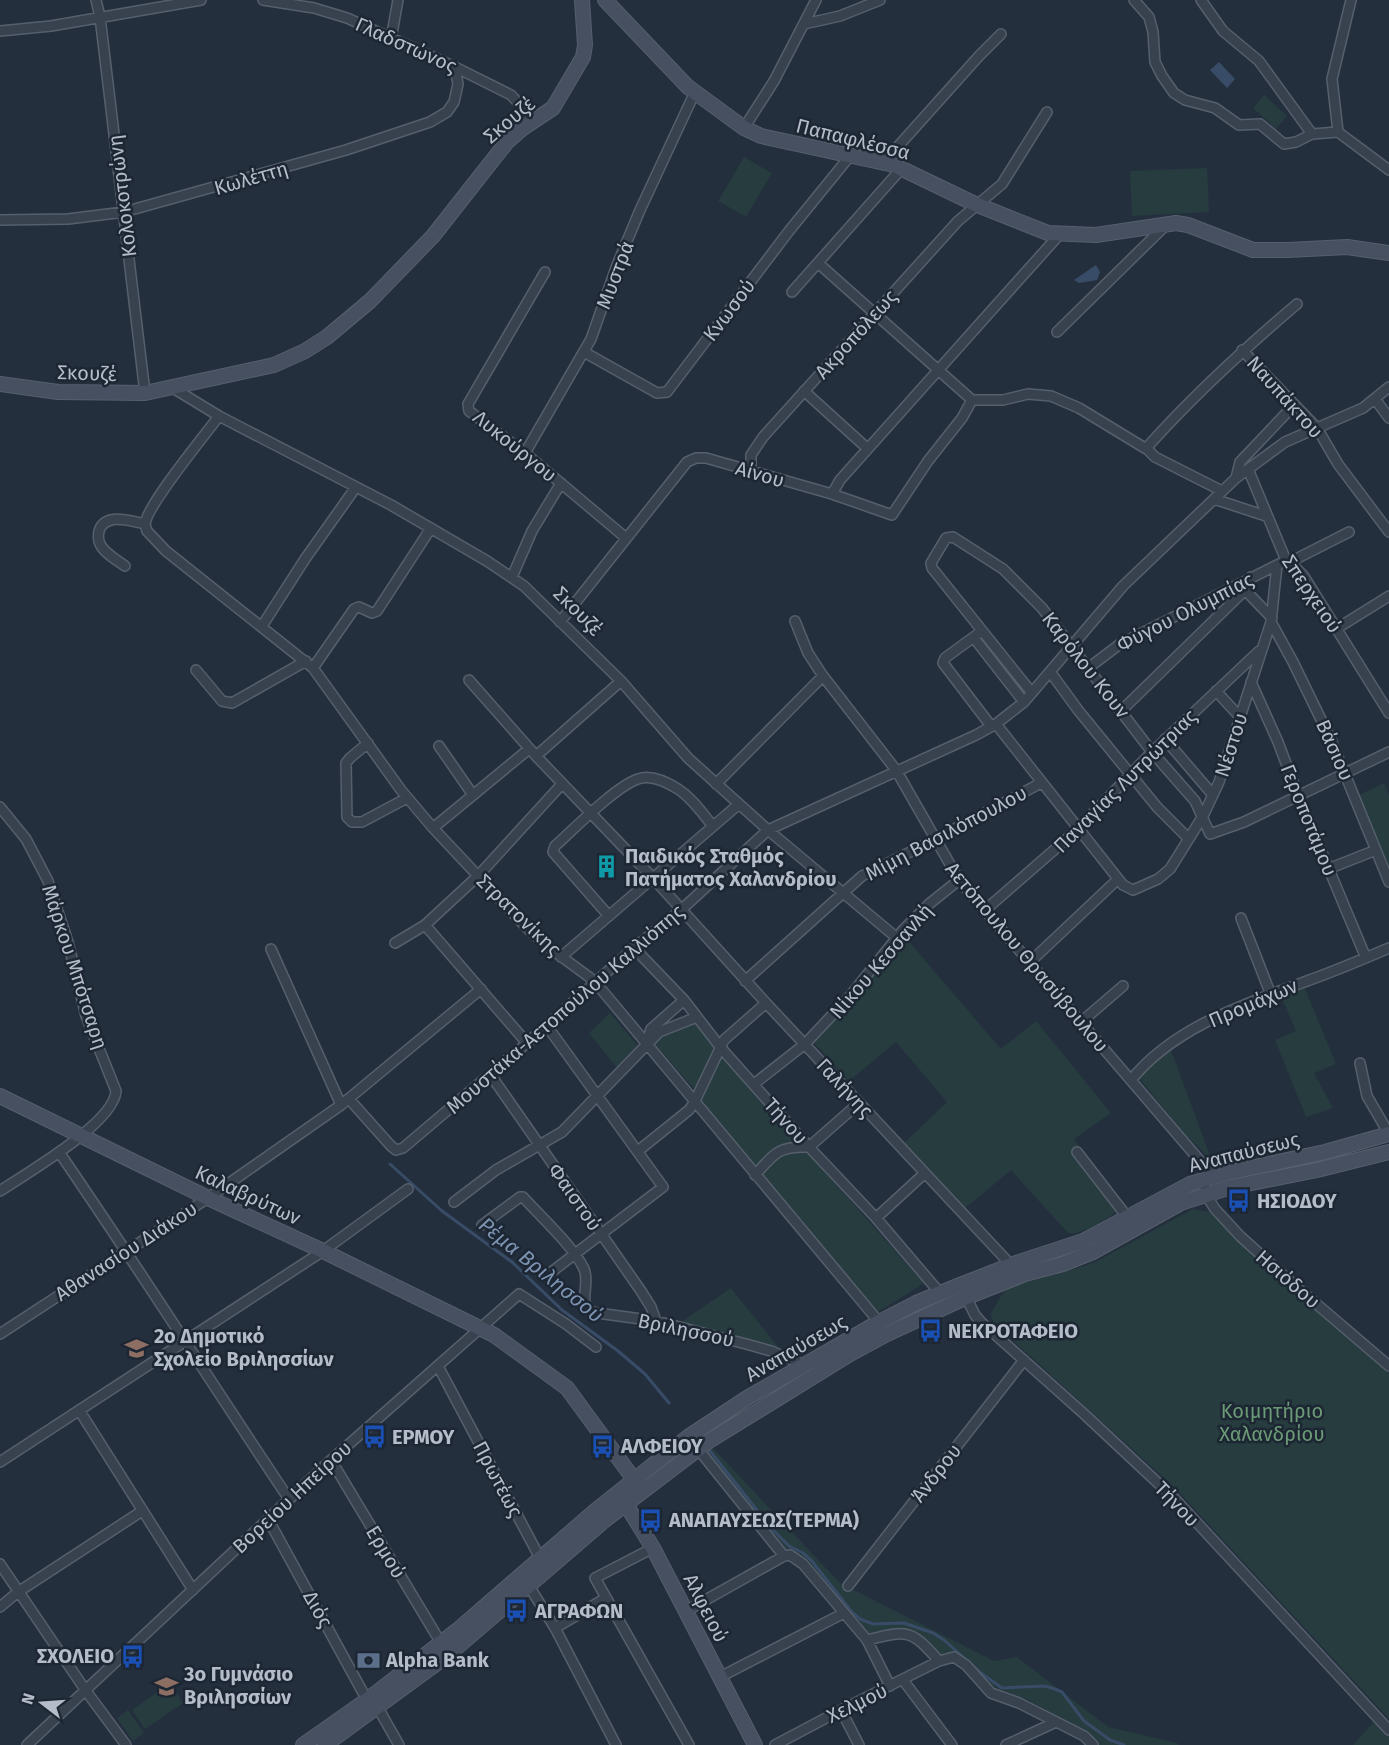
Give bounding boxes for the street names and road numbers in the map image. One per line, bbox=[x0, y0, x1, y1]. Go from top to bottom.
street label: Γλαδστώνος bbox=[352, 12, 460, 78]
street label: Σκουζέ bbox=[478, 91, 540, 148]
street label: Παπαφλέσσα bbox=[793, 113, 913, 165]
street label: Κολοκοτρώνη bbox=[103, 134, 141, 258]
street label: Κωλέττη bbox=[211, 156, 291, 200]
street label: Μυστρά bbox=[591, 238, 639, 312]
street label: Κνωσού bbox=[698, 274, 760, 346]
street label: Ακροπόλεως bbox=[810, 284, 902, 384]
street label: Ναυπάκτου bbox=[1242, 351, 1328, 443]
street label: Σκουζέ bbox=[57, 360, 118, 386]
street label: Λυκούργου bbox=[468, 405, 562, 487]
street label: Αίνου bbox=[733, 456, 787, 492]
street label: Σπερχειού bbox=[1277, 550, 1347, 638]
street label: Φύγου Ολυμπίας bbox=[1113, 567, 1257, 657]
street label: Σκουζέ bbox=[548, 581, 608, 641]
street label: Καρόλου Κουν bbox=[1037, 607, 1135, 723]
street label: Παναγίας Λυτρώτριας bbox=[1048, 704, 1202, 858]
street label: Νέστου bbox=[1209, 710, 1253, 780]
street label: Βάσιου bbox=[1311, 716, 1359, 784]
street label: Γεροποτάμου bbox=[1276, 761, 1342, 879]
street label: Μίμη Βασιλόπουλου bbox=[861, 780, 1031, 886]
street label: Αετόπουλου Θρασύβουλου bbox=[940, 857, 1114, 1057]
street label: Στρατονίκης bbox=[472, 869, 566, 961]
street label: Μάρκου Μπότσαρη bbox=[37, 882, 113, 1052]
street label: Μουστάκα-Αετοπούλου Καλλιόπης bbox=[441, 899, 689, 1119]
street label: Νίκου Κεσσανλή bbox=[824, 899, 938, 1023]
street label: Προμάχων bbox=[1205, 973, 1301, 1032]
street label: Γαλήνης bbox=[812, 1053, 878, 1123]
street label: Τήνου bbox=[759, 1093, 813, 1149]
street label: Αναπαύσεως bbox=[1186, 1127, 1302, 1177]
street label: Φαιστού bbox=[543, 1159, 607, 1235]
street label: Καλαβρύτων bbox=[192, 1160, 305, 1230]
street label: Αθανασίου Διάκου bbox=[51, 1196, 201, 1306]
street label: Ησιόδου bbox=[1251, 1245, 1325, 1313]
street label: Βριλησσού bbox=[636, 1308, 736, 1352]
street label: Αναπαύσεως bbox=[741, 1309, 851, 1387]
street label: Βορείου Ηπείρου bbox=[227, 1436, 357, 1558]
street label: Πρωτέως bbox=[468, 1437, 528, 1521]
street label: Άνδρου bbox=[906, 1439, 966, 1507]
street label: Τήνου bbox=[1150, 1476, 1204, 1532]
street label: Ερμού bbox=[361, 1521, 411, 1583]
street label: Αλφειού bbox=[679, 1570, 733, 1646]
street label: Διός bbox=[298, 1586, 338, 1632]
street label: Χελμού bbox=[823, 1678, 891, 1728]

